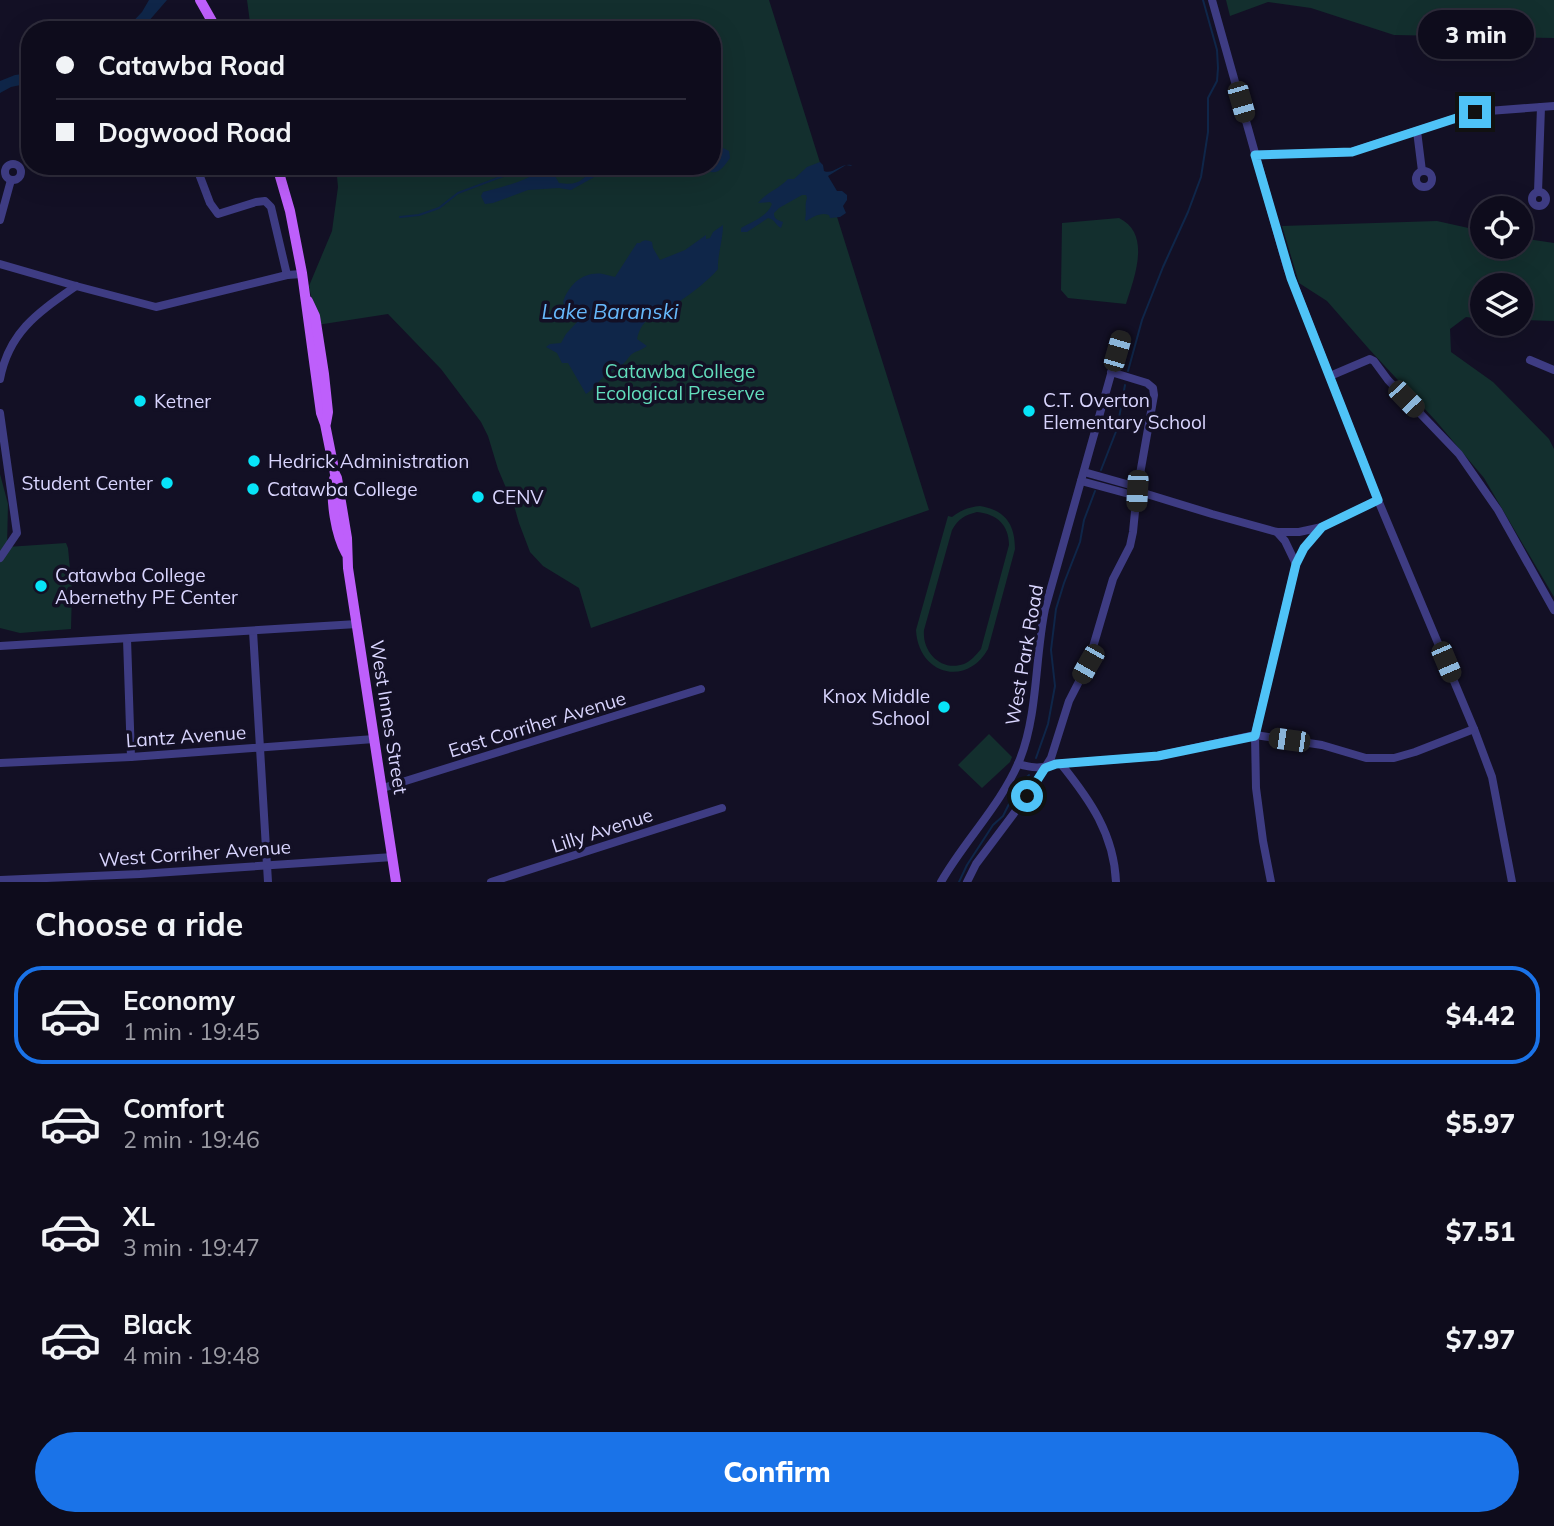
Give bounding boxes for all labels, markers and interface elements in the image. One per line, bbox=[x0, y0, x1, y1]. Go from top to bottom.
callout: 3 min bbox=[1417, 10, 1533, 60]
text: 3 min bbox=[1445, 20, 1507, 49]
text: Catawba Road bbox=[98, 49, 285, 82]
car bbox=[1226, 79, 1257, 125]
route end bbox=[1459, 96, 1491, 128]
text: Dogwood Road bbox=[98, 116, 292, 149]
map controls bbox=[1470, 196, 1533, 336]
button: locate bbox=[1470, 196, 1533, 259]
button: layers bbox=[1470, 273, 1533, 336]
water label: Lake Baranski bbox=[541, 298, 680, 324]
car bbox=[1102, 328, 1133, 374]
park label: Catawba College Ecological Preserve bbox=[595, 359, 765, 405]
car bbox=[1384, 377, 1429, 421]
place label: C.T. Overton Elementary School bbox=[1043, 388, 1206, 434]
place label: Ketner bbox=[154, 389, 211, 413]
marker: Ketner bbox=[132, 393, 148, 409]
marker: C.T. Overton Elementary School bbox=[1021, 403, 1037, 419]
place label: Hedrick Administration bbox=[268, 449, 469, 473]
marker: Hedrick Administration bbox=[246, 453, 262, 469]
car bbox=[1126, 469, 1149, 513]
place label: Student Center bbox=[22, 471, 153, 495]
marker: Student Center bbox=[159, 475, 175, 491]
place label: Catawba College bbox=[267, 477, 418, 501]
marker: Catawba College bbox=[245, 481, 261, 497]
place label: CENV bbox=[492, 485, 544, 509]
marker: CENV bbox=[470, 489, 486, 505]
place label: Catawba College Abernethy PE Center bbox=[55, 563, 238, 609]
marker: Catawba College Abernethy PE Center bbox=[33, 578, 49, 594]
street label: West Park Road bbox=[1000, 583, 1048, 727]
street label: West Innes Street bbox=[365, 638, 413, 796]
car bbox=[1429, 639, 1464, 685]
car bbox=[1069, 641, 1108, 687]
place label: Knox Middle School bbox=[823, 684, 930, 730]
street label: East Corriher Avenue bbox=[445, 686, 629, 762]
marker: Knox Middle School bbox=[936, 699, 952, 715]
street label: Lantz Avenue bbox=[125, 720, 247, 752]
car bbox=[1267, 727, 1312, 753]
route start bbox=[1011, 780, 1043, 812]
street label: Lilly Avenue bbox=[548, 802, 656, 858]
street label: West Corriher Avenue bbox=[98, 834, 292, 872]
text: Choose a ride bbox=[35, 904, 243, 944]
icon: car bbox=[39, 984, 102, 1047]
text: Economy bbox=[123, 984, 235, 1017]
text: $4.42 bbox=[1446, 999, 1515, 1032]
text: 1 min · 19:45 bbox=[123, 1017, 260, 1046]
icon: car bbox=[39, 1092, 102, 1155]
text: Comfort bbox=[123, 1092, 224, 1125]
text: $5.97 bbox=[1446, 1107, 1515, 1140]
text: 2 min · 19:46 bbox=[123, 1125, 260, 1154]
icon: car bbox=[39, 1200, 102, 1263]
text: XL bbox=[123, 1200, 155, 1233]
text: $7.51 bbox=[1446, 1215, 1515, 1248]
text: 3 min · 19:47 bbox=[123, 1233, 260, 1262]
icon: car bbox=[39, 1308, 102, 1371]
text: Black bbox=[123, 1308, 191, 1341]
text: $7.97 bbox=[1446, 1323, 1515, 1356]
text: 4 min · 19:48 bbox=[123, 1341, 260, 1370]
button: Confirm bbox=[35, 1432, 1519, 1512]

